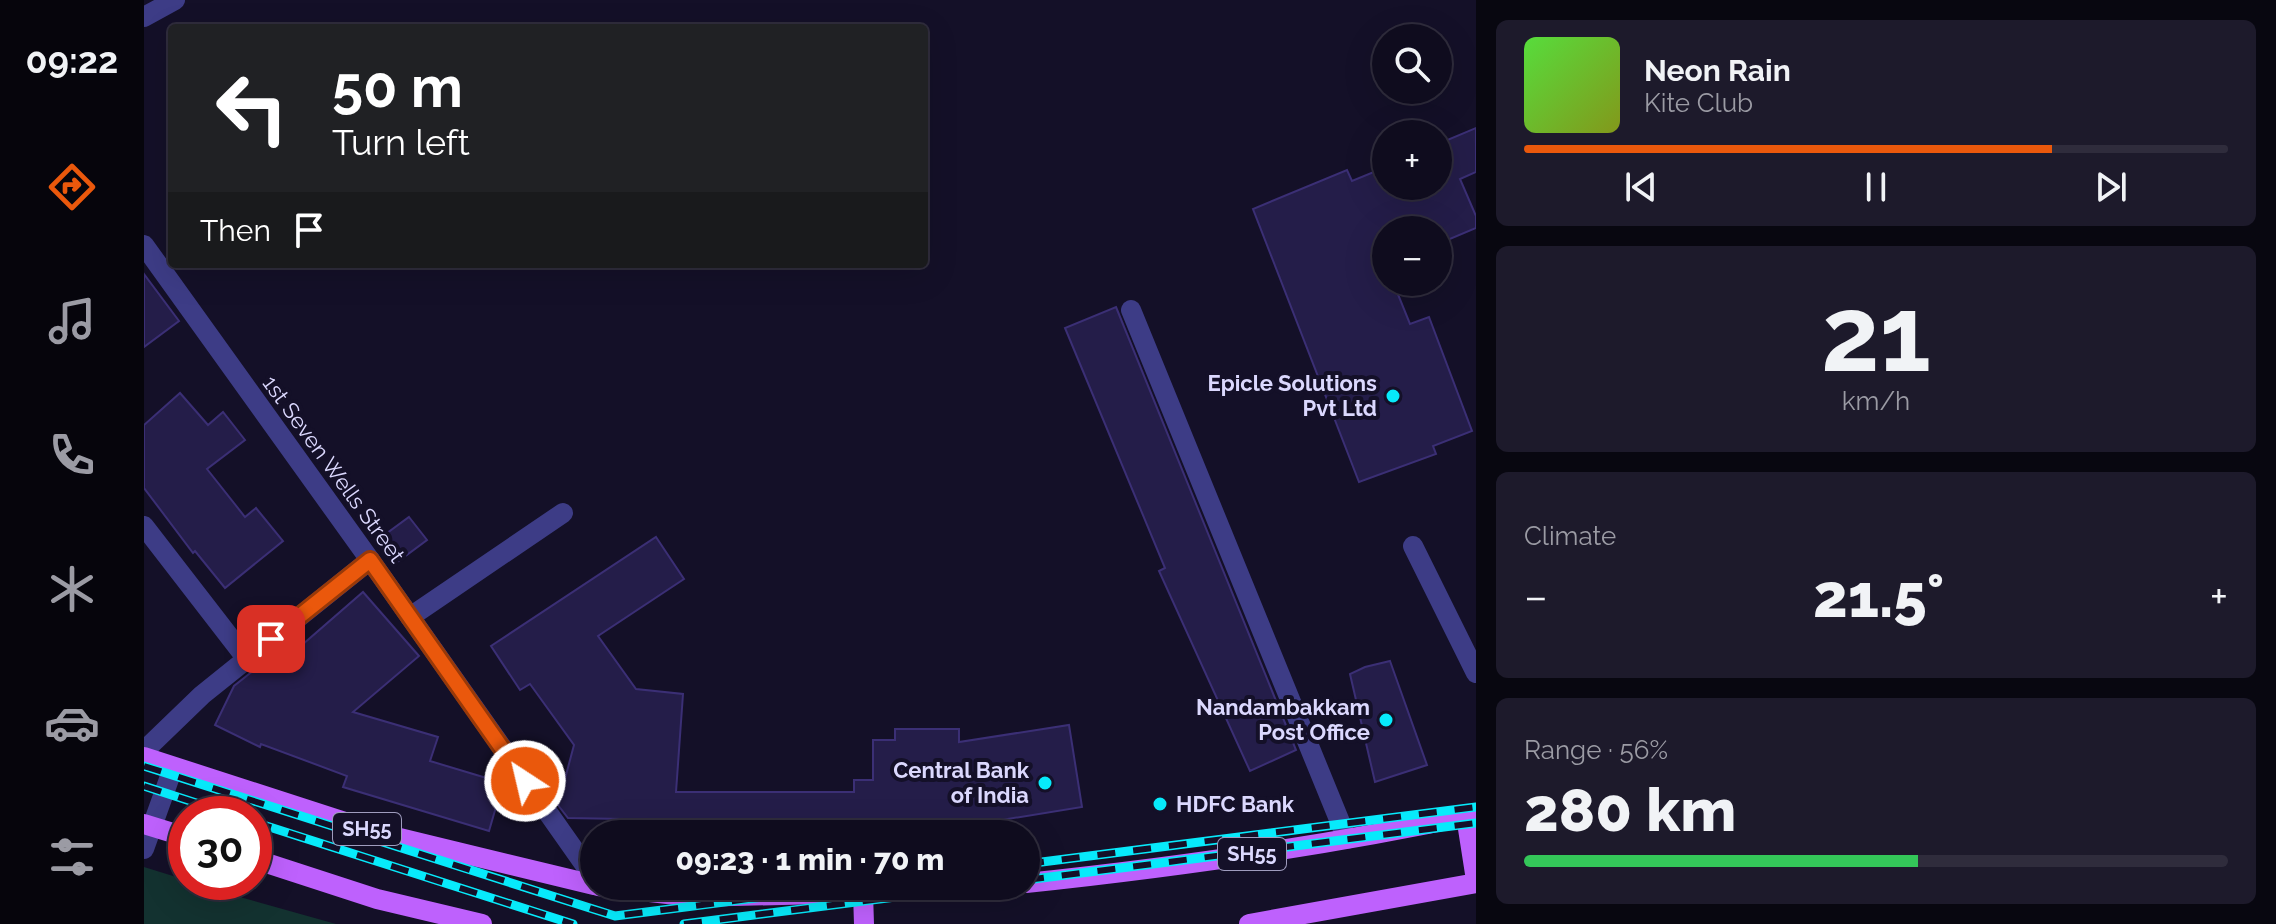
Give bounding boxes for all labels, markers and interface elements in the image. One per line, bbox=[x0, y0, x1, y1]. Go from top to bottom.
map controls bbox=[1372, 24, 1452, 296]
button: search bbox=[1372, 24, 1452, 104]
text: 09:22 bbox=[26, 39, 118, 81]
text: Neon Rain bbox=[1644, 53, 1791, 88]
text: 50 m bbox=[332, 54, 463, 120]
icon: left bbox=[200, 56, 304, 160]
text: Kite Club bbox=[1644, 88, 1753, 118]
button: + bbox=[1372, 120, 1452, 200]
text: Turn left bbox=[332, 121, 470, 163]
icon: directions bbox=[44, 159, 100, 215]
icon: previous bbox=[1619, 165, 1663, 209]
icon: pause bbox=[1854, 165, 1898, 209]
icon: next bbox=[2089, 165, 2133, 209]
icon: arrive bbox=[287, 208, 331, 252]
text: Then bbox=[200, 213, 271, 248]
button: − bbox=[1372, 216, 1452, 296]
text: 21 bbox=[1821, 273, 1931, 395]
icon: music bbox=[44, 293, 100, 349]
place label: Epicle Solutions Pvt Ltd bbox=[1208, 370, 1377, 421]
street label: 1st Seven Wells Street bbox=[257, 371, 411, 568]
text: km/h bbox=[1842, 386, 1910, 416]
marker: Epicle Solutions Pvt Ltd bbox=[1384, 387, 1402, 405]
icon: phone bbox=[44, 427, 100, 483]
text: Climate bbox=[1524, 521, 1616, 551]
icon: climate bbox=[44, 561, 100, 617]
text: 21.5° bbox=[1813, 561, 1944, 631]
text: − bbox=[1524, 571, 1548, 622]
text: + bbox=[2210, 571, 2228, 622]
pin bbox=[237, 605, 305, 673]
icon: arrive bbox=[249, 617, 293, 661]
place label: Nandambakkam Post Office bbox=[1196, 694, 1370, 745]
icon: car bbox=[44, 695, 100, 751]
marker: Nandambakkam Post Office bbox=[1377, 711, 1395, 729]
text: Range · 56% bbox=[1524, 735, 1668, 765]
position arrow bbox=[483, 739, 567, 823]
place label: Central Bank of India bbox=[893, 757, 1030, 808]
marker: Central Bank of India bbox=[1036, 774, 1054, 792]
text: 280 km bbox=[1524, 775, 1736, 845]
place label: HDFC Bank bbox=[1176, 791, 1295, 817]
marker: HDFC Bank bbox=[1151, 795, 1169, 813]
speed limit sign: 30 bbox=[168, 796, 272, 900]
road number: SH55 bbox=[333, 813, 401, 845]
icon: filters bbox=[44, 829, 100, 885]
road number: SH55 bbox=[1218, 838, 1286, 870]
text: 09:23 · 1 min · 70 m bbox=[676, 842, 944, 877]

